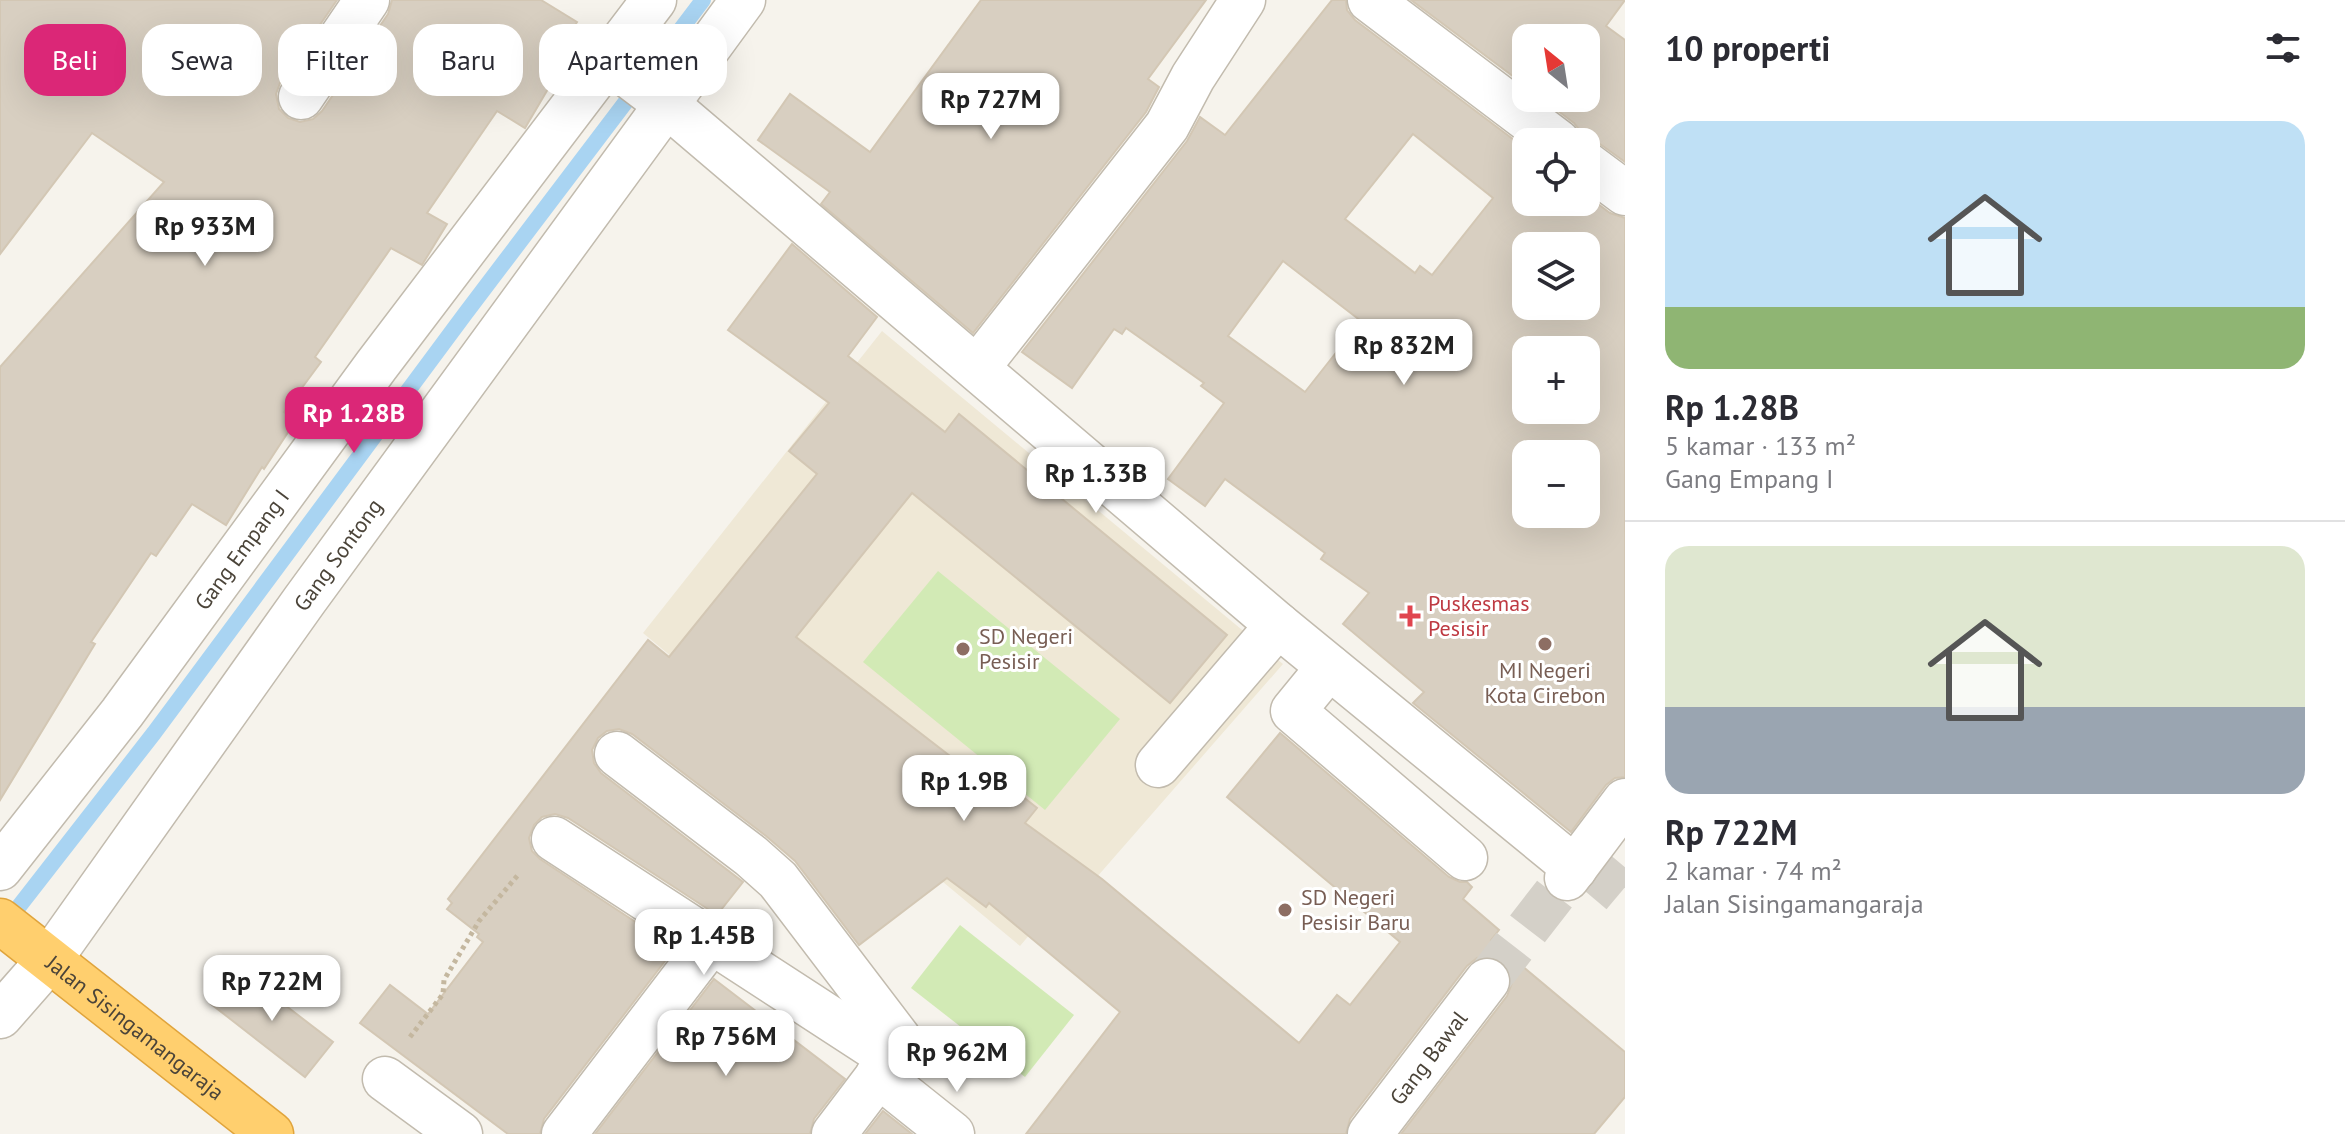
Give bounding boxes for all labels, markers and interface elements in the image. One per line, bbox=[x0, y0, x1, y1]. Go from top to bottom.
chip: Beli bbox=[24, 24, 126, 96]
chip: Sewa bbox=[142, 24, 262, 96]
chip: Filter bbox=[278, 24, 397, 96]
chip: Baru bbox=[413, 24, 523, 96]
chip: Apartemen bbox=[539, 24, 727, 96]
north arrow bbox=[1512, 24, 1600, 112]
map controls bbox=[1512, 24, 1600, 528]
text: 10 properti bbox=[1665, 26, 1830, 70]
icon: filters bbox=[2261, 26, 2305, 70]
pin: Rp 727M bbox=[917, 73, 1065, 141]
text: Rp 727M bbox=[940, 82, 1042, 115]
button: locate bbox=[1512, 128, 1600, 216]
icon: home bbox=[1913, 173, 2057, 317]
pin: Rp 933M bbox=[131, 200, 279, 268]
text: Rp 933M bbox=[154, 209, 256, 242]
button: layers bbox=[1512, 232, 1600, 320]
pin: Rp 832M bbox=[1330, 319, 1478, 387]
text: Rp 832M bbox=[1353, 328, 1455, 361]
button: + bbox=[1512, 336, 1600, 424]
text: Rp 1.28B bbox=[1665, 385, 1799, 429]
pin: Rp 1.28B bbox=[271, 387, 437, 455]
text: Rp 1.28B bbox=[303, 396, 405, 429]
text: 5 kamar · 133 m² bbox=[1665, 429, 1856, 462]
button: − bbox=[1512, 440, 1600, 528]
pin: Rp 1.33B bbox=[1013, 447, 1179, 515]
text: Rp 1.33B bbox=[1045, 456, 1147, 489]
text: Gang Empang I bbox=[1665, 462, 1834, 495]
street label: Gang Empang I bbox=[188, 484, 295, 615]
street label: Gang Sontong bbox=[287, 493, 388, 616]
place label: Puskesmas Pesisir bbox=[1428, 589, 1529, 642]
icon: home bbox=[1913, 598, 2057, 742]
marker: Puskesmas Pesisir bbox=[1399, 605, 1421, 627]
place label: SD Negeri Pesisir bbox=[979, 622, 1073, 675]
marker: MI Negeri Kota Cirebon bbox=[1536, 635, 1554, 653]
marker: SD Negeri Pesisir bbox=[954, 640, 972, 658]
place label: MI Negeri Kota Cirebon bbox=[1484, 656, 1606, 709]
pin: Rp 1.9B bbox=[890, 755, 1038, 823]
text: Rp 1.9B bbox=[920, 764, 1008, 797]
text: Rp 722M bbox=[1665, 810, 1797, 854]
text: 2 kamar · 74 m² bbox=[1665, 854, 1842, 887]
place label: SD Negeri Pesisir Baru bbox=[1301, 883, 1410, 936]
text: Jalan Sisingamangaraja bbox=[1665, 887, 1924, 920]
marker: SD Negeri Pesisir Baru bbox=[1276, 901, 1294, 919]
pin: Rp 1.45B bbox=[621, 909, 787, 977]
text: Rp 1.45B bbox=[653, 918, 755, 951]
street label: Jalan Sisingamangaraja bbox=[40, 948, 230, 1106]
pin: Rp 722M bbox=[198, 955, 346, 1023]
text: Rp 722M bbox=[221, 964, 323, 997]
street label: Gang Bawal bbox=[1383, 1005, 1474, 1111]
pin: Rp 756M bbox=[652, 1010, 800, 1078]
text: Rp 756M bbox=[675, 1019, 777, 1052]
pin: Rp 962M bbox=[883, 1026, 1031, 1094]
text: Rp 962M bbox=[906, 1035, 1008, 1068]

